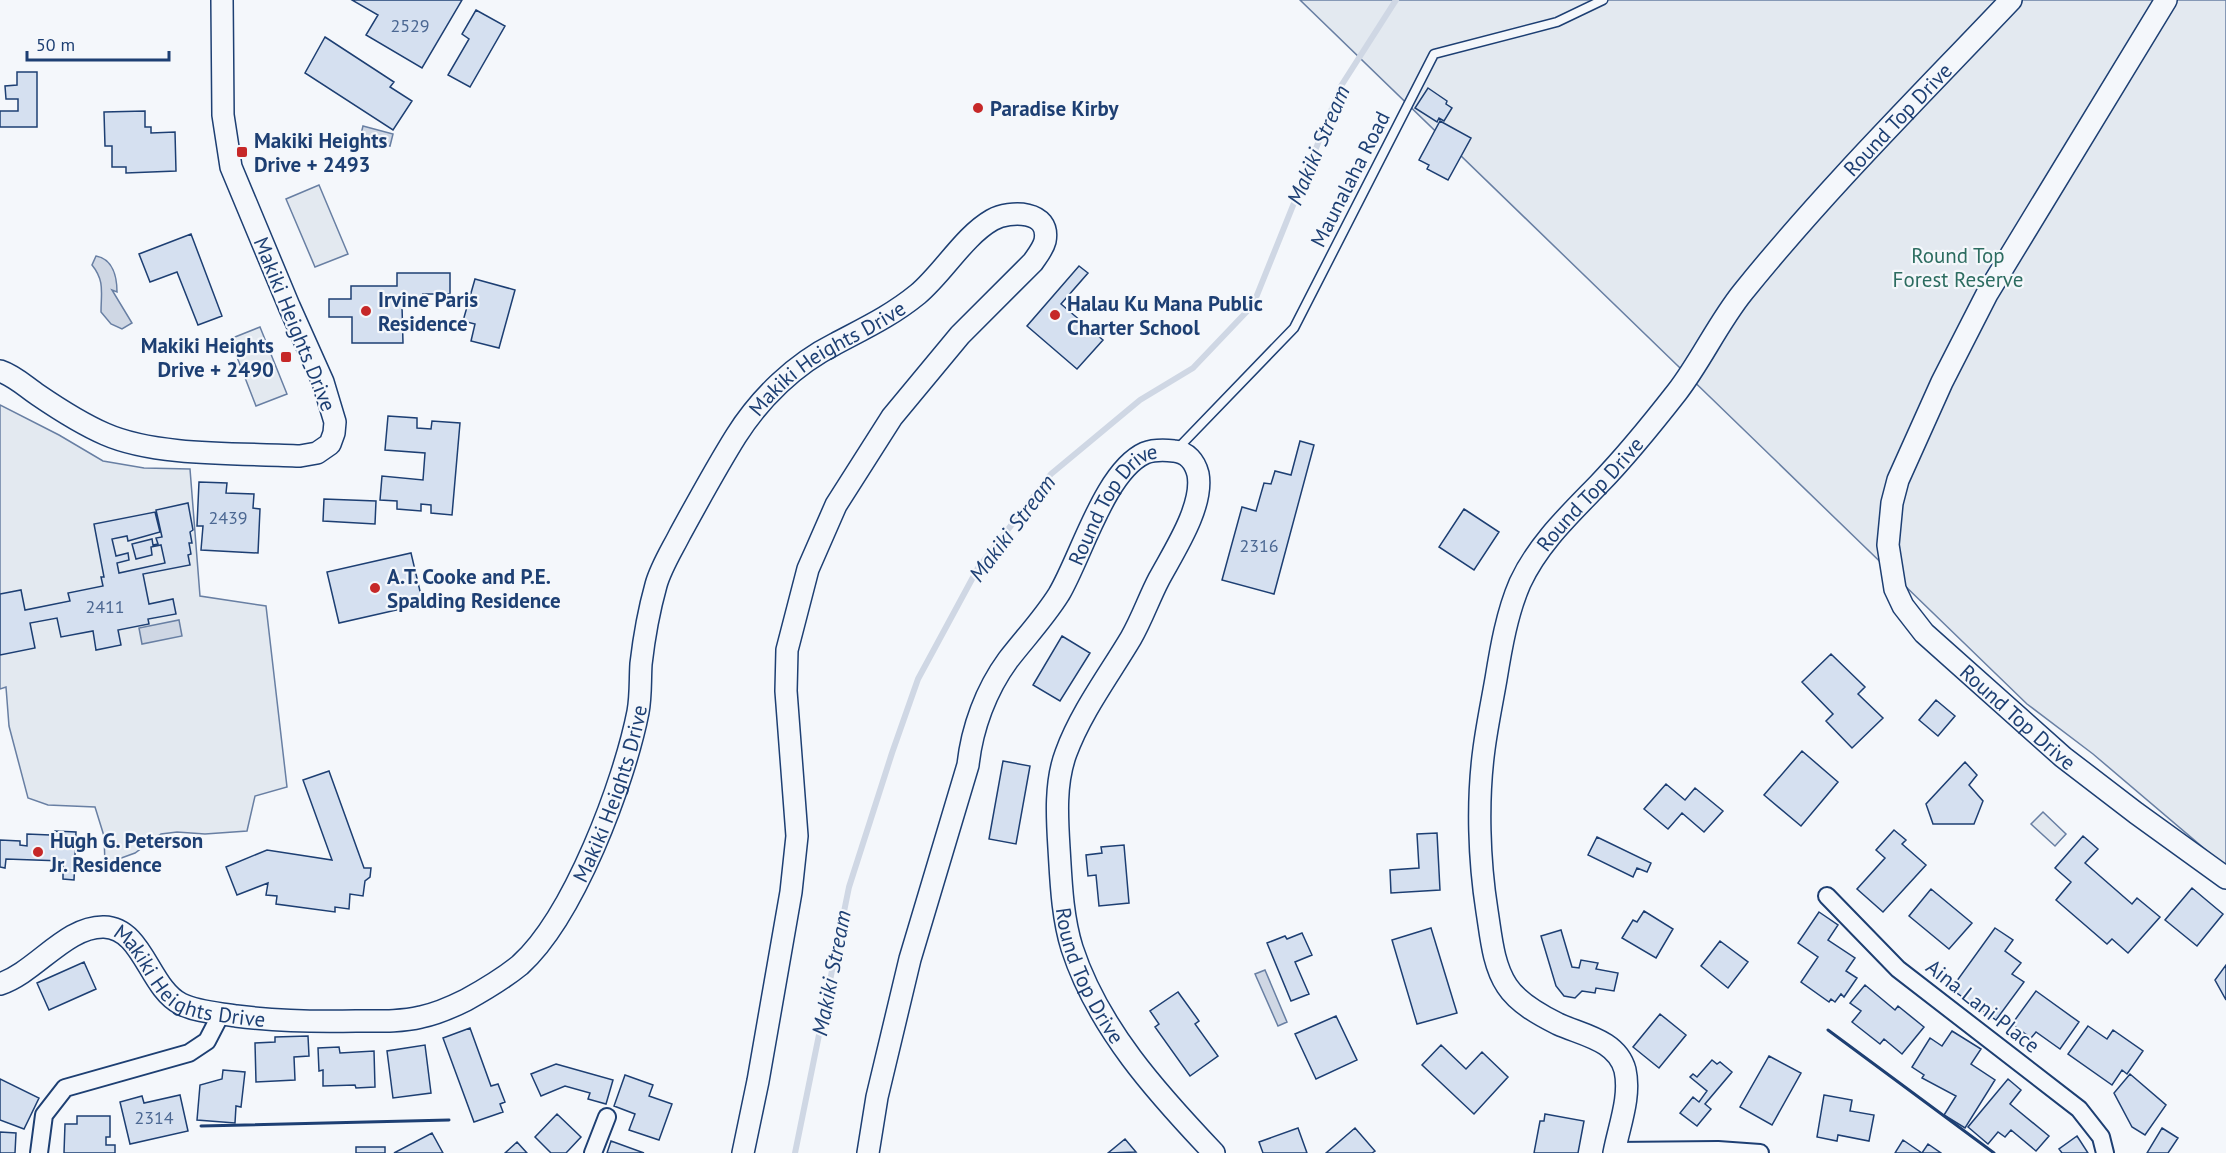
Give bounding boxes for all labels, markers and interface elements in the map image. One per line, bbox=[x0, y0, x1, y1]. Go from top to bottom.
house number: 2529 bbox=[390, 14, 430, 37]
scale bar bbox=[27, 24, 170, 62]
text: 50 m bbox=[36, 33, 75, 56]
street label: Round Top Drive bbox=[1837, 57, 1957, 181]
water label: Makiki Stream bbox=[1280, 81, 1356, 209]
place label: Paradise Kirby bbox=[990, 95, 1119, 122]
marker: Paradise Kirby bbox=[971, 101, 985, 115]
street label: Maunalaha Road bbox=[1304, 107, 1396, 251]
place label: Makiki Heights Drive + 2493 bbox=[254, 127, 387, 178]
marker: Makiki Heights Drive + 2493 bbox=[235, 145, 249, 159]
street label: Makiki Heights Drive bbox=[248, 233, 342, 415]
park label: Round Top Forest Reserve bbox=[1893, 242, 2023, 293]
place label: Irvine Paris Residence bbox=[378, 286, 478, 337]
place label: Halau Ku Mana Public Charter School bbox=[1067, 290, 1263, 341]
street label: Makiki Heights Drive bbox=[742, 294, 910, 421]
marker: Irvine Paris Residence bbox=[359, 304, 373, 318]
marker: Halau Ku Mana Public Charter School bbox=[1048, 308, 1062, 322]
place label: Makiki Heights Drive + 2490 bbox=[141, 332, 274, 383]
marker: Makiki Heights Drive + 2490 bbox=[279, 350, 293, 364]
street label: Round Top Drive bbox=[1530, 431, 1649, 556]
street label: Round Top Drive bbox=[1062, 437, 1159, 569]
water label: Makiki Stream bbox=[963, 469, 1061, 587]
house number: 2439 bbox=[208, 506, 248, 529]
house number: 2316 bbox=[1239, 534, 1279, 557]
place label: A.T. Cooke and P.E. Spalding Residence bbox=[387, 563, 561, 614]
marker: A.T. Cooke and P.E. Spalding Residence bbox=[368, 581, 382, 595]
house number: 2411 bbox=[85, 595, 125, 618]
street label: Round Top Drive bbox=[1955, 658, 2081, 776]
street label: Makiki Heights Drive bbox=[566, 703, 652, 886]
place label: Hugh G. Peterson Jr. Residence bbox=[49, 827, 203, 878]
marker: Hugh G. Peterson Jr. Residence bbox=[31, 845, 45, 859]
street label: Round Top Drive bbox=[1050, 906, 1130, 1049]
water label: Makiki Stream bbox=[805, 908, 857, 1038]
street label: Makiki Heights Drive bbox=[109, 918, 266, 1032]
street label: Aina Lani Place bbox=[1921, 953, 2045, 1059]
house number: 2314 bbox=[134, 1106, 174, 1129]

